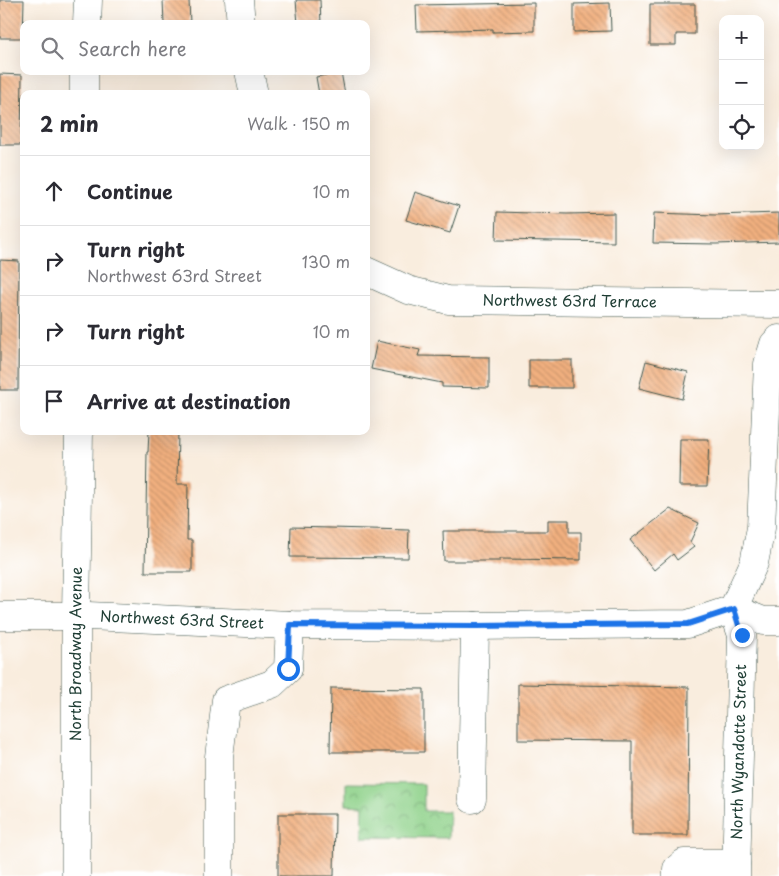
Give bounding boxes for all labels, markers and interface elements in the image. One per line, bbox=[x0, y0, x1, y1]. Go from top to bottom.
map controls bbox=[719, 15, 764, 150]
button: + bbox=[719, 15, 764, 60]
search box bbox=[20, 20, 370, 75]
icon: search bbox=[38, 34, 66, 62]
text: Search here bbox=[78, 34, 187, 62]
button: − bbox=[719, 60, 764, 105]
button: locate bbox=[719, 105, 764, 150]
text: 2 min bbox=[40, 107, 99, 139]
text: Walk · 150 m bbox=[247, 111, 350, 135]
icon: ahead bbox=[40, 177, 68, 205]
text: Continue bbox=[87, 177, 173, 205]
text: 10 m bbox=[313, 179, 350, 203]
text: Turn right bbox=[87, 235, 185, 263]
icon: right bbox=[40, 247, 68, 275]
text: 130 m bbox=[302, 249, 350, 273]
text: Northwest 63rd Street bbox=[87, 263, 262, 287]
street label: Northwest 63rd Terrace bbox=[483, 287, 657, 313]
icon: right bbox=[40, 317, 68, 345]
text: Turn right bbox=[87, 317, 185, 345]
text: 10 m bbox=[313, 319, 350, 343]
icon: arrive bbox=[40, 387, 68, 415]
text: Arrive at destination bbox=[87, 387, 291, 415]
street label: North Broadway Avenue bbox=[63, 567, 87, 741]
street label: Northwest 63rd Street bbox=[100, 604, 264, 634]
route end bbox=[731, 624, 754, 647]
route start bbox=[277, 658, 300, 681]
street label: North Wyandotte Street bbox=[724, 664, 751, 840]

